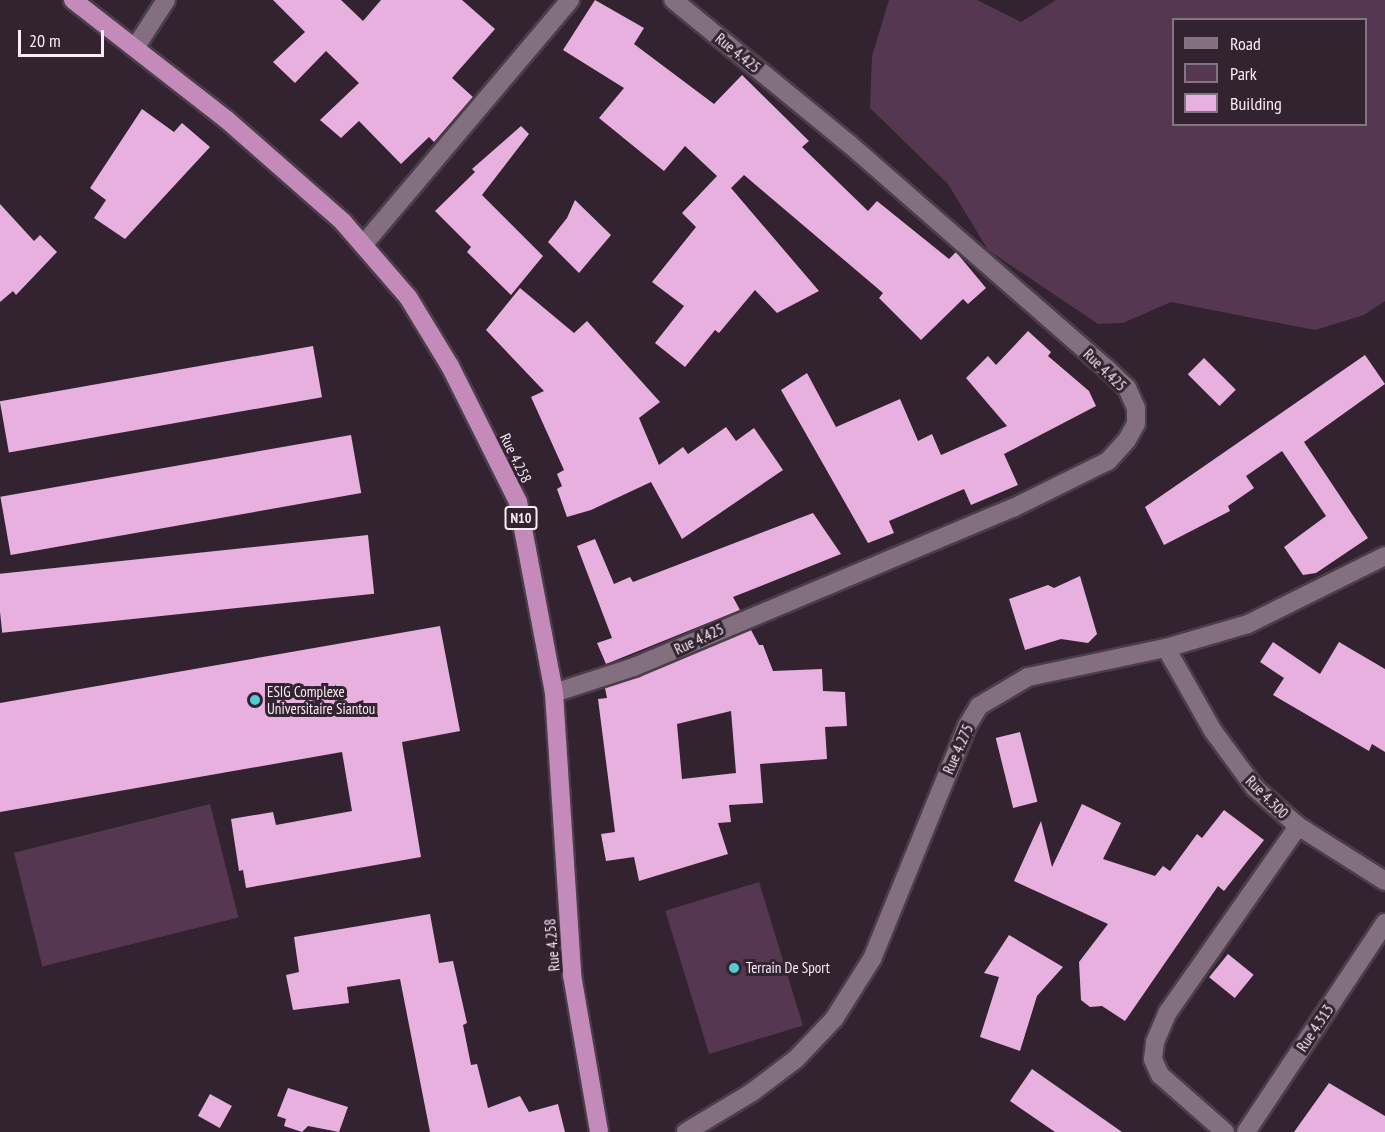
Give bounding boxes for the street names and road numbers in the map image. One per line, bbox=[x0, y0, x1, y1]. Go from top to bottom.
street label: Rue 4.425 bbox=[712, 29, 764, 77]
street label: Rue 4.425 bbox=[1080, 345, 1130, 395]
street label: Rue 4.258 bbox=[496, 430, 536, 486]
road number: N10 bbox=[504, 507, 538, 529]
street label: Rue 4.425 bbox=[671, 620, 727, 658]
street label: Rue 4.275 bbox=[939, 721, 977, 777]
street label: Rue 4.300 bbox=[1242, 772, 1292, 822]
street label: Rue 4.258 bbox=[541, 918, 563, 972]
street label: Rue 4.313 bbox=[1293, 1001, 1337, 1055]

